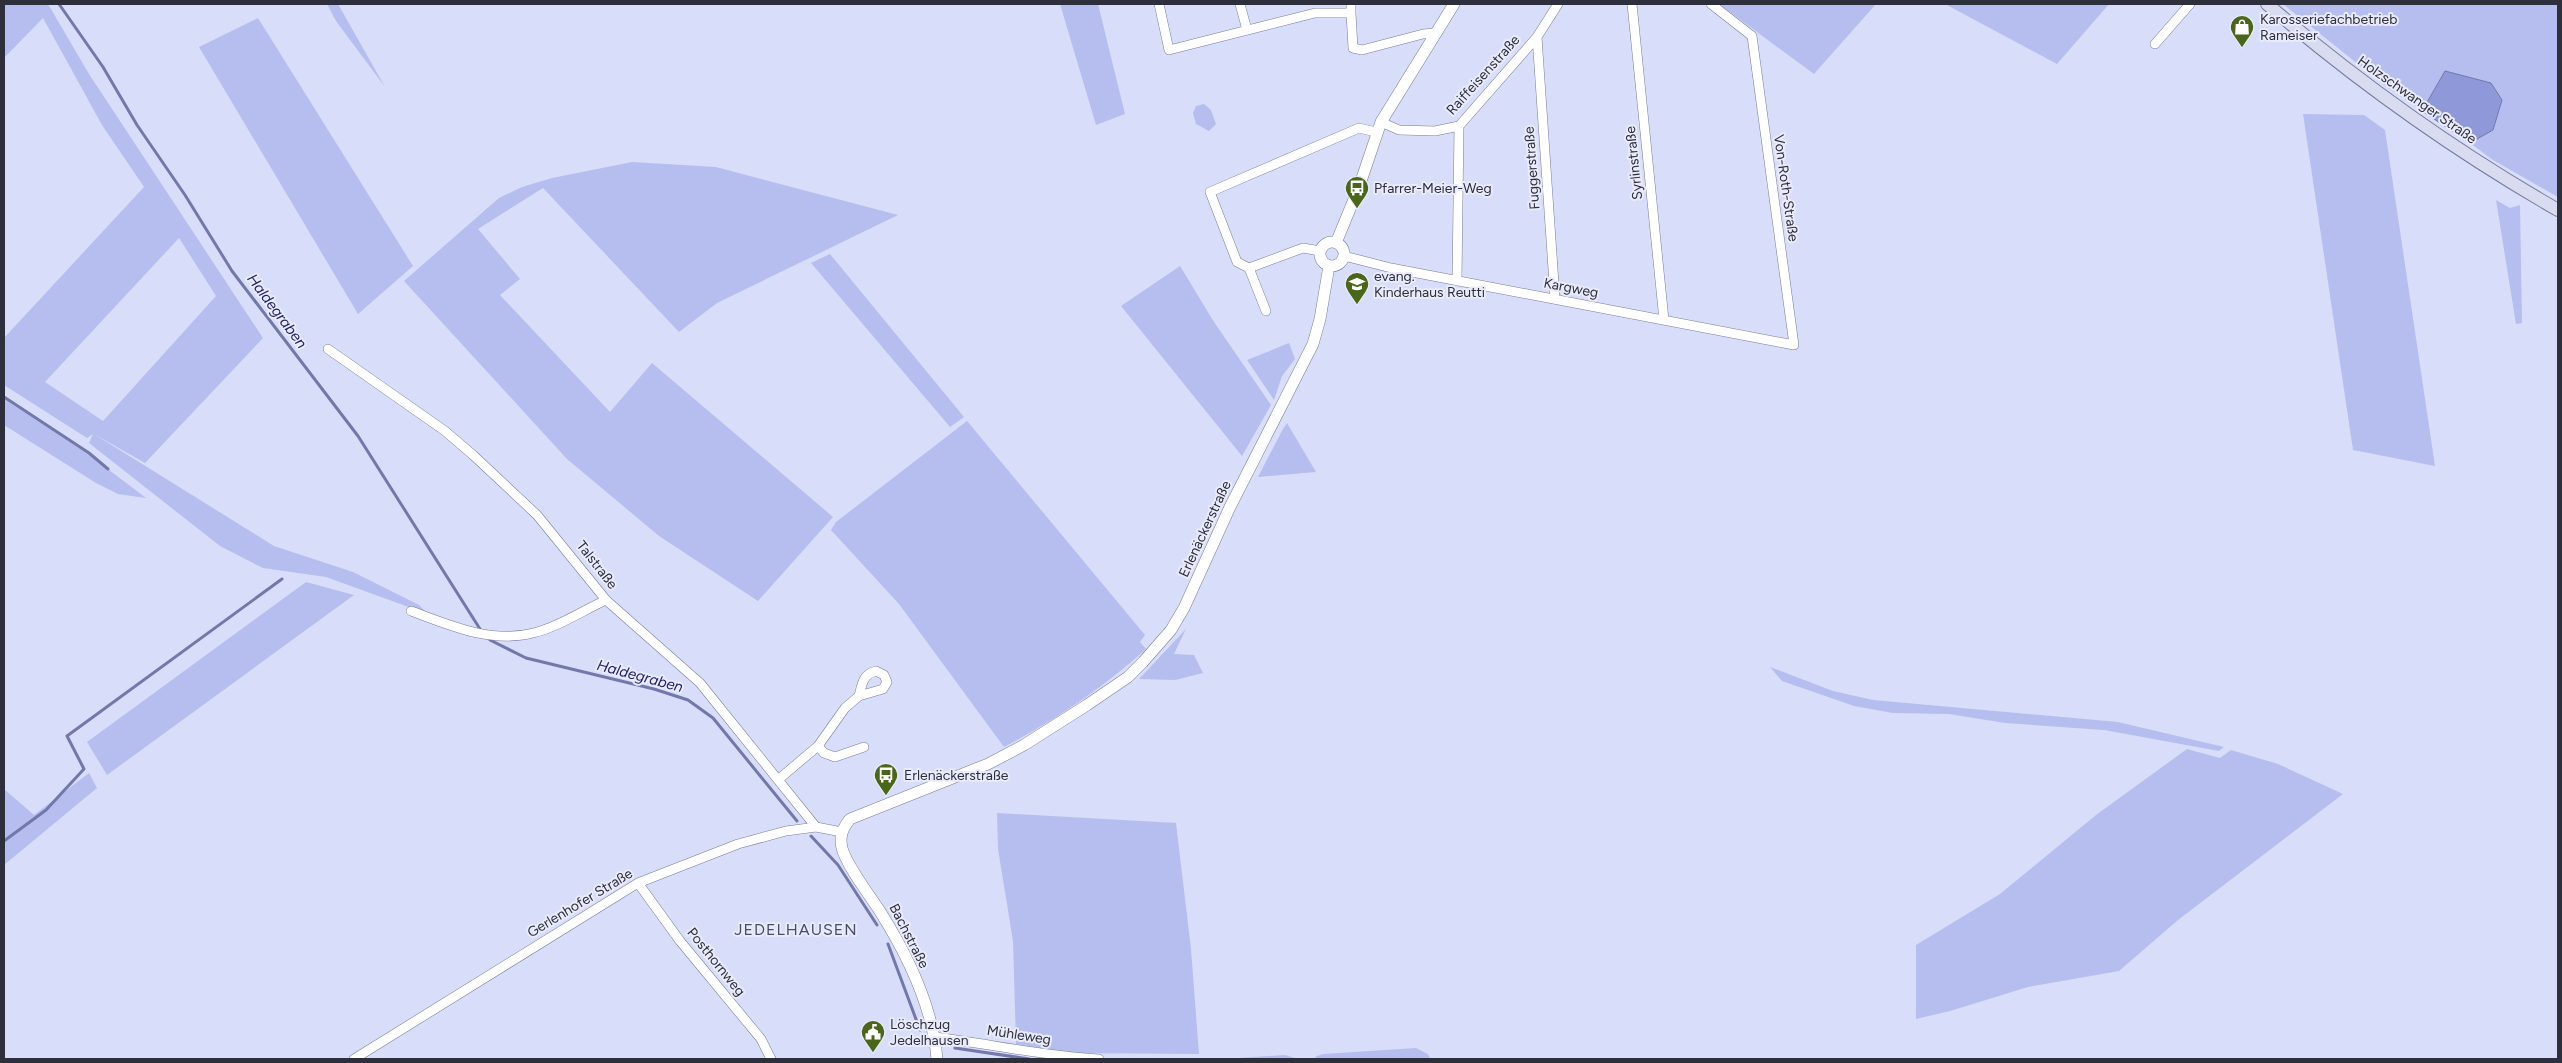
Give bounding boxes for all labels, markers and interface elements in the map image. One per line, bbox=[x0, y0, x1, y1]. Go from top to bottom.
place label: Karosseriefachbetrieb Rameiser bbox=[2260, 11, 2397, 44]
shop icon: Karosseriefachbetrieb Rameiser bbox=[2229, 14, 2255, 48]
street label: Raiffeisenstraße bbox=[1443, 31, 1524, 118]
street label: Holzschwanger Straße bbox=[2354, 52, 2480, 148]
street label: Syrlinstraße bbox=[1622, 125, 1646, 201]
street label: Fuggerstraße bbox=[1521, 126, 1543, 210]
street label: Von-Roth-Straße bbox=[1770, 133, 1802, 243]
bus stop icon: Pfarrer-Meier-Weg bbox=[1344, 175, 1370, 209]
place label: Pfarrer-Meier-Weg bbox=[1374, 180, 1492, 197]
place label: evang. Kinderhaus Reutti bbox=[1374, 268, 1485, 301]
water label: Haldegraben bbox=[243, 270, 311, 352]
school or university icon: evang. Kinderhaus Reutti bbox=[1344, 271, 1370, 305]
street label: Kargweg bbox=[1542, 274, 1600, 302]
street label: Erlenäckerstraße bbox=[1175, 478, 1235, 580]
street label: Talstraße bbox=[573, 538, 621, 593]
water label: Haldegraben bbox=[595, 656, 685, 696]
bus stop icon: Erlenäckerstraße bbox=[873, 762, 899, 796]
place label: Erlenäckerstraße bbox=[904, 767, 1009, 784]
street label: Gerlenhofer Straße bbox=[524, 865, 636, 941]
street label: Bachstraße bbox=[885, 901, 933, 971]
district label: JEDELHAUSEN bbox=[734, 920, 858, 939]
street label: Posthornweg bbox=[683, 924, 749, 1000]
place label: Löschzug Jedelhausen bbox=[890, 1016, 969, 1049]
public building icon: Löschzug Jedelhausen bbox=[860, 1019, 886, 1053]
street label: Mühleweg bbox=[986, 1022, 1052, 1048]

